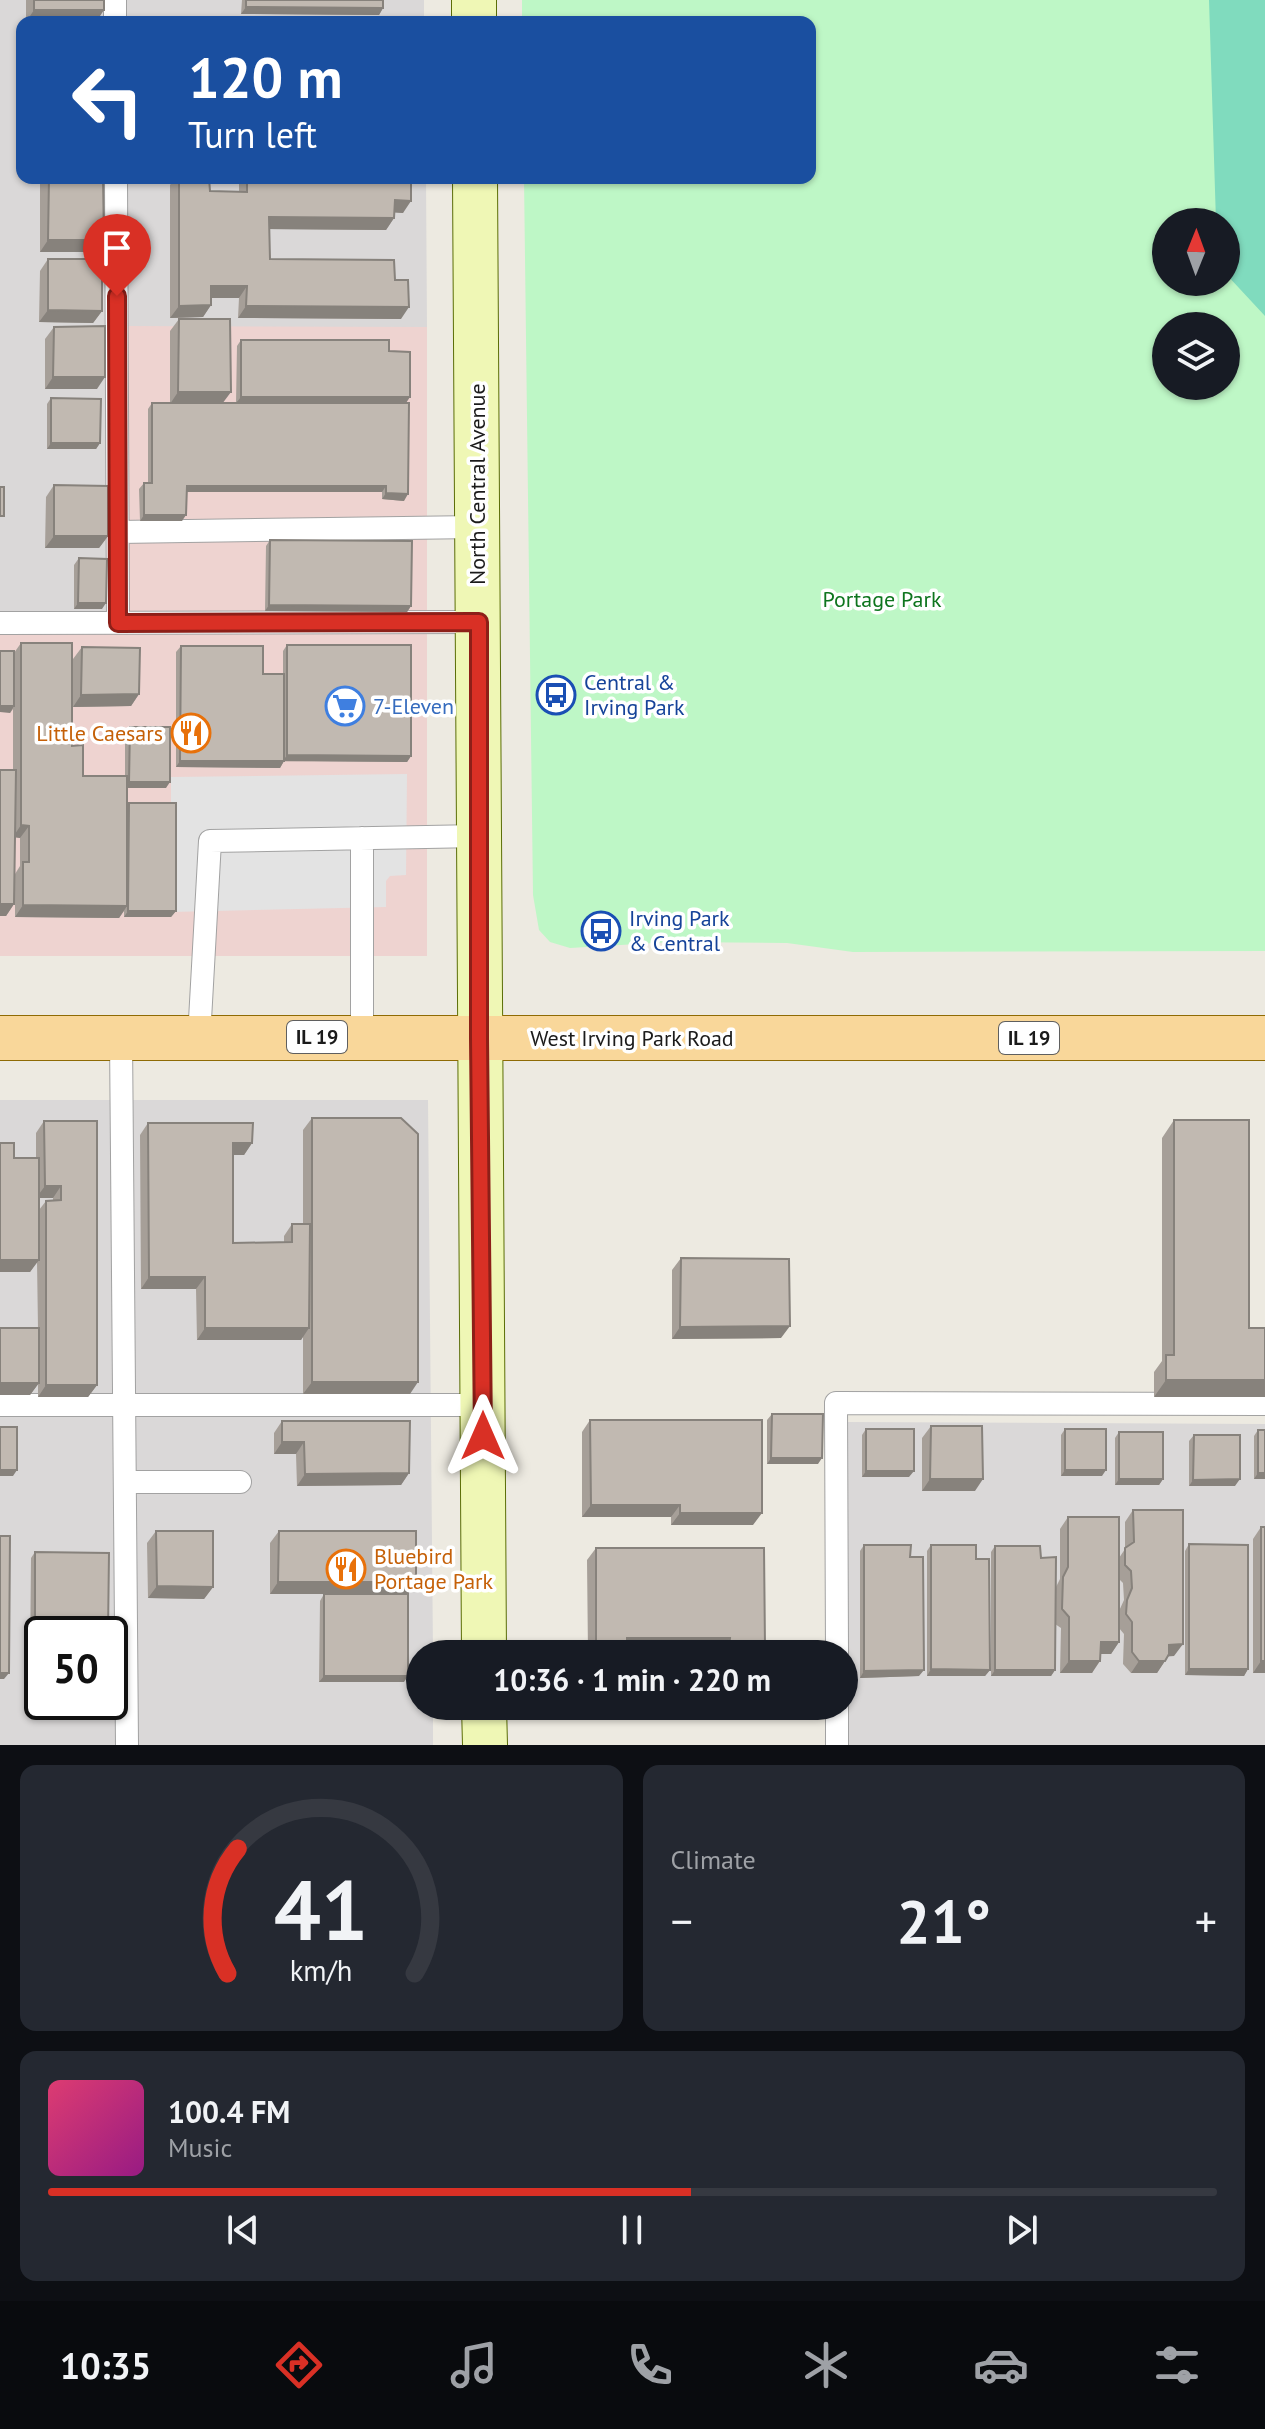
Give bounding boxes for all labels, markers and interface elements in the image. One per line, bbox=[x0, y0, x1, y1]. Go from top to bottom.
text: 120 m bbox=[188, 41, 343, 113]
icon: left bbox=[56, 48, 160, 152]
text: Turn left bbox=[188, 111, 317, 158]
north arrow bbox=[1152, 208, 1240, 296]
map controls bbox=[1152, 208, 1240, 400]
pin bbox=[83, 214, 151, 296]
icon: arrive bbox=[95, 226, 139, 270]
button: layers bbox=[1152, 312, 1240, 400]
street label: North Central Avenue bbox=[463, 383, 491, 585]
park label: Portage Park bbox=[822, 585, 942, 613]
place label: Central & Irving Park bbox=[584, 668, 685, 721]
bus stop icon: Central & Irving Park bbox=[535, 674, 577, 716]
supermarket icon: 7-Eleven bbox=[324, 685, 366, 727]
place label: 7-Eleven bbox=[373, 692, 454, 720]
restaurant icon: Little Caesars bbox=[170, 712, 212, 754]
place label: Little Caesars bbox=[36, 719, 163, 747]
place label: Irving Park & Central bbox=[629, 904, 730, 957]
bus stop icon: Irving Park & Central bbox=[580, 910, 622, 952]
road number: IL 19 bbox=[287, 1021, 347, 1053]
road number: IL 19 bbox=[999, 1022, 1059, 1054]
street label: West Irving Park Road bbox=[530, 1024, 734, 1052]
position arrow bbox=[441, 1394, 525, 1478]
place label: Bluebird Portage Park bbox=[374, 1542, 494, 1595]
restaurant icon: Bluebird Portage Park bbox=[325, 1548, 367, 1590]
speed limit sign: 50 bbox=[24, 1616, 128, 1720]
text: 10:36 · 1 min · 220 m bbox=[493, 1660, 771, 1699]
text: Climate bbox=[671, 1843, 756, 1876]
text: 41 bbox=[274, 1855, 368, 1963]
text: 21° bbox=[897, 1882, 991, 1960]
text: − bbox=[671, 1892, 693, 1949]
text: + bbox=[1195, 1892, 1217, 1949]
text: km/h bbox=[290, 1952, 353, 1989]
text: 100.4 FM bbox=[168, 2092, 290, 2131]
text: Music bbox=[168, 2131, 232, 2164]
icon: previous bbox=[221, 2208, 265, 2252]
icon: pause bbox=[610, 2208, 654, 2252]
icon: next bbox=[1000, 2208, 1044, 2252]
icon: directions bbox=[271, 2337, 327, 2393]
icon: music bbox=[446, 2337, 502, 2393]
icon: phone bbox=[622, 2337, 678, 2393]
icon: climate bbox=[798, 2337, 854, 2393]
icon: car bbox=[973, 2337, 1029, 2393]
icon: filters bbox=[1149, 2337, 1205, 2393]
text: 10:35 bbox=[60, 2342, 151, 2389]

